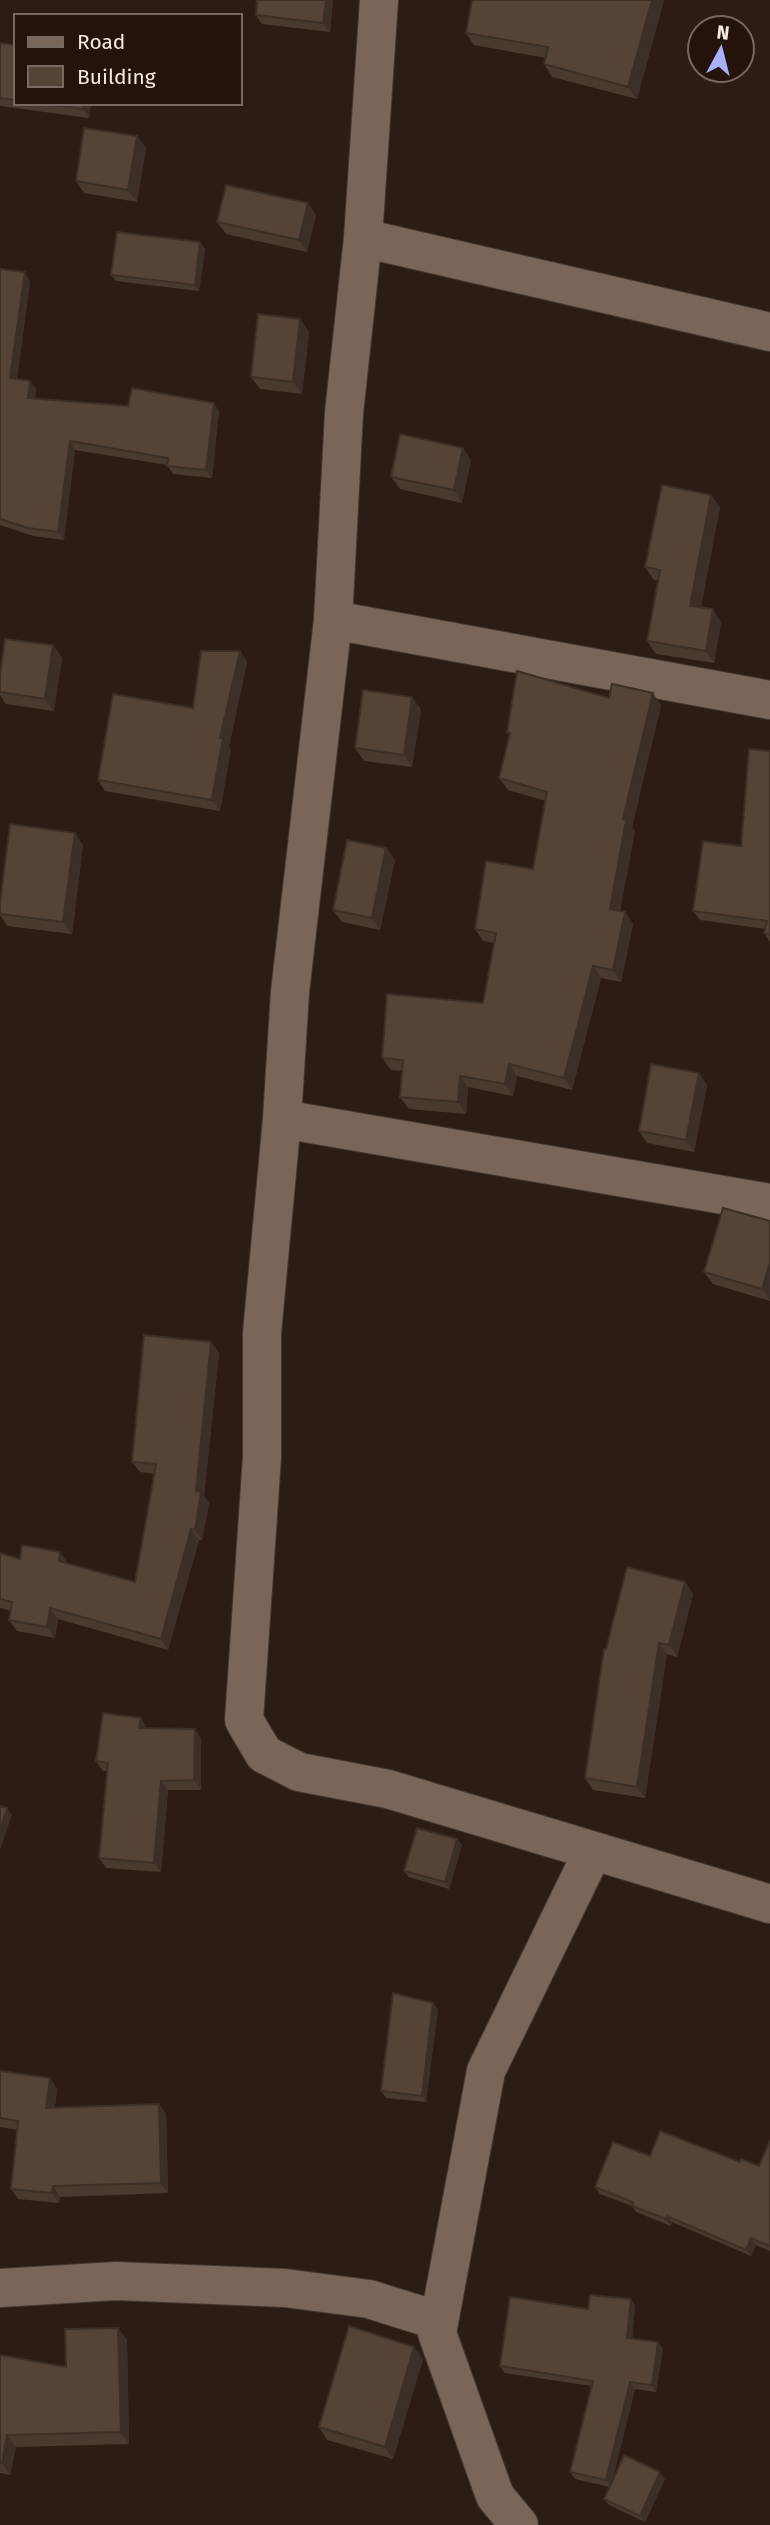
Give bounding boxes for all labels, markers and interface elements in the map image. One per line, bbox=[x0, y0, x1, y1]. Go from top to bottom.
legend bbox=[14, 14, 242, 105]
north arrow bbox=[686, 14, 756, 84]
text: N bbox=[715, 20, 731, 45]
text: Road bbox=[77, 29, 125, 55]
text: Building bbox=[77, 64, 156, 90]

